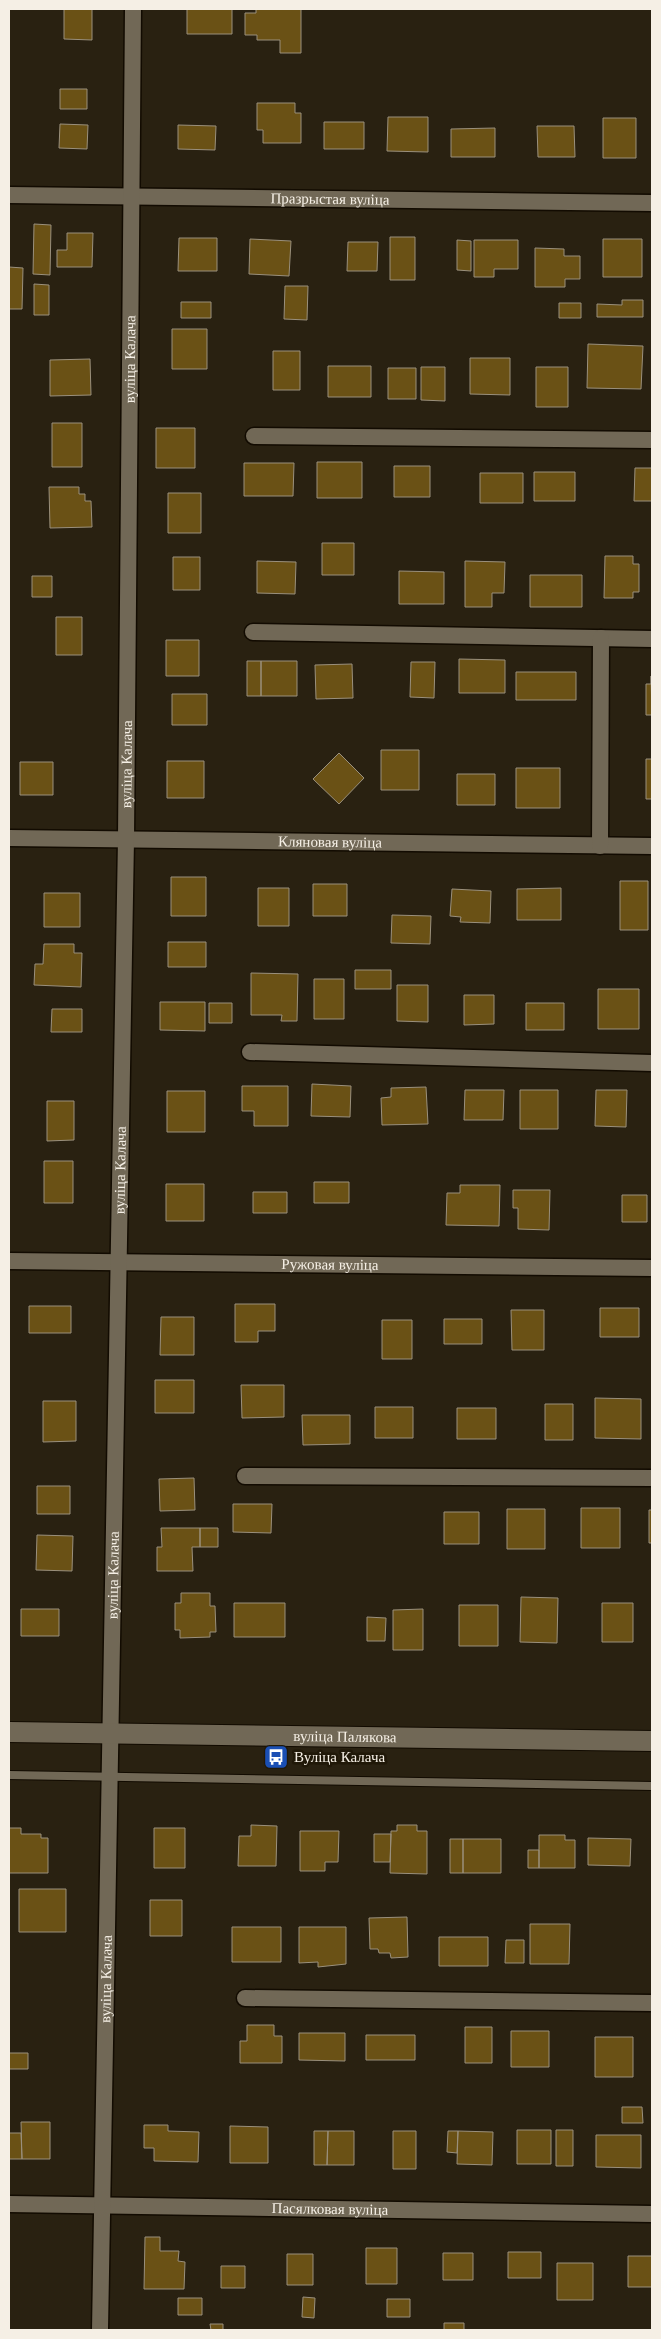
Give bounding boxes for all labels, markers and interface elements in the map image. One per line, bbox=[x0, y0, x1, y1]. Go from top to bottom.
street label: Празрыстая вуліца bbox=[270, 190, 390, 208]
street label: вуліца Калача bbox=[122, 315, 138, 403]
street label: вуліца Калача bbox=[118, 720, 135, 808]
street label: Кляновая вуліца bbox=[278, 833, 382, 851]
street label: вуліца Калача bbox=[111, 1126, 129, 1214]
street label: Ружовая вуліца bbox=[281, 1256, 379, 1273]
street label: вуліца Калача bbox=[104, 1531, 122, 1619]
street label: вуліца Палякова bbox=[293, 1728, 397, 1745]
bus stop icon: Вуліца Калача bbox=[263, 1744, 289, 1770]
place label: Вуліца Калача bbox=[294, 1749, 385, 1765]
street label: вуліца Калача bbox=[97, 1935, 115, 2023]
street label: Пасялковая вуліца bbox=[272, 2200, 389, 2218]

